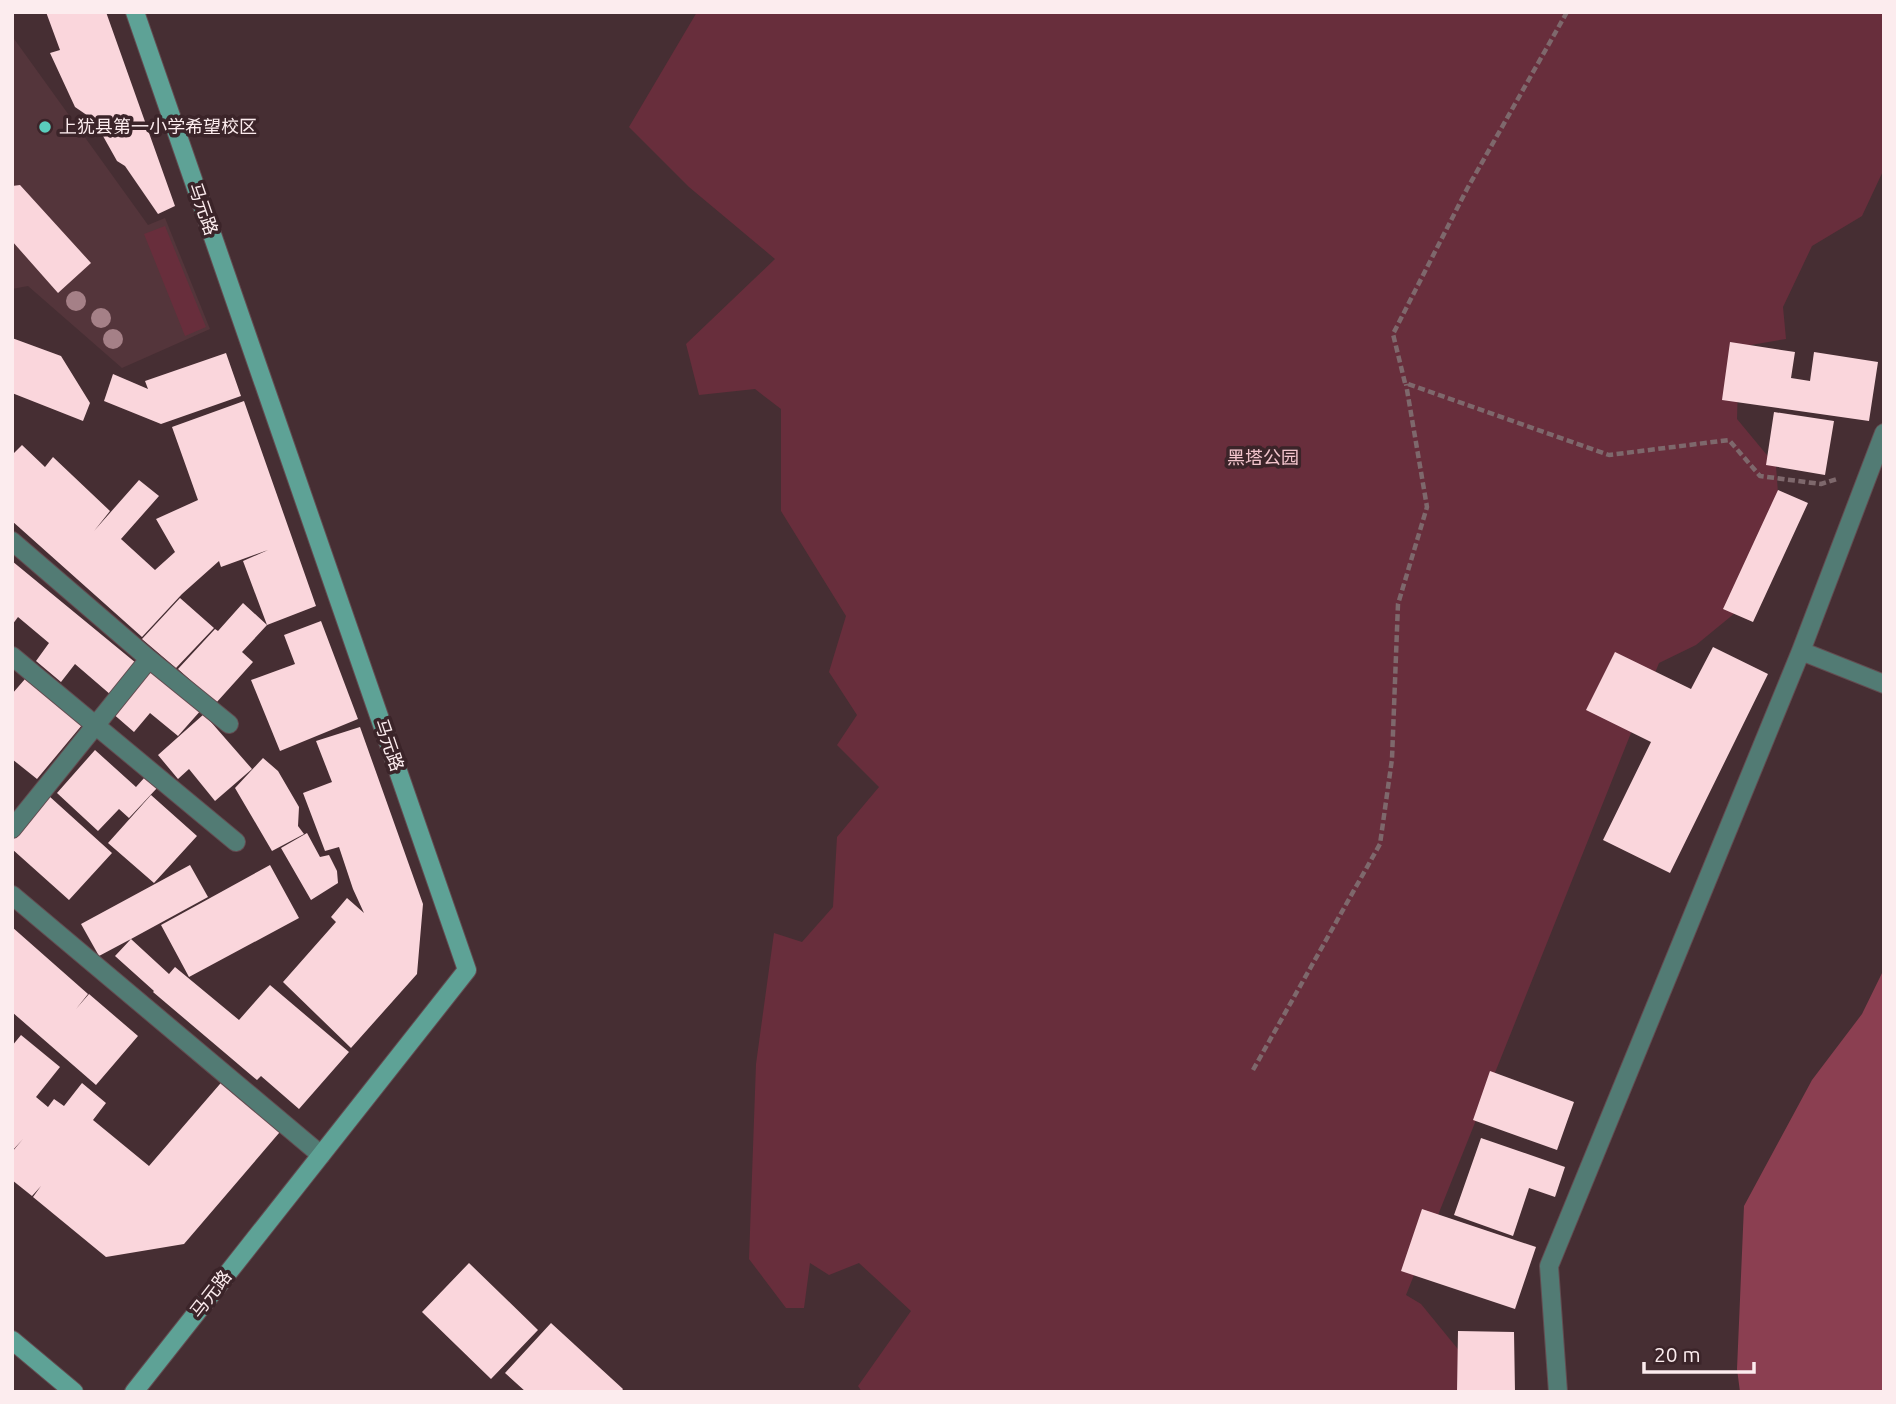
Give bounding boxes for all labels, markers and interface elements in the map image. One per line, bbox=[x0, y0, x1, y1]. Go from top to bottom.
place label: 上犹县第一小学希望校区 bbox=[59, 116, 257, 136]
marker: 上犹县第一小学希望校区 bbox=[37, 119, 53, 135]
street label: 马元路 bbox=[186, 180, 222, 237]
park label: 黑塔公园 bbox=[1227, 447, 1299, 467]
street label: 马元路 bbox=[372, 716, 408, 773]
street label: 马元路 bbox=[186, 1266, 235, 1321]
scale bar bbox=[1644, 1330, 1754, 1374]
text: 20 m bbox=[1654, 1342, 1701, 1366]

